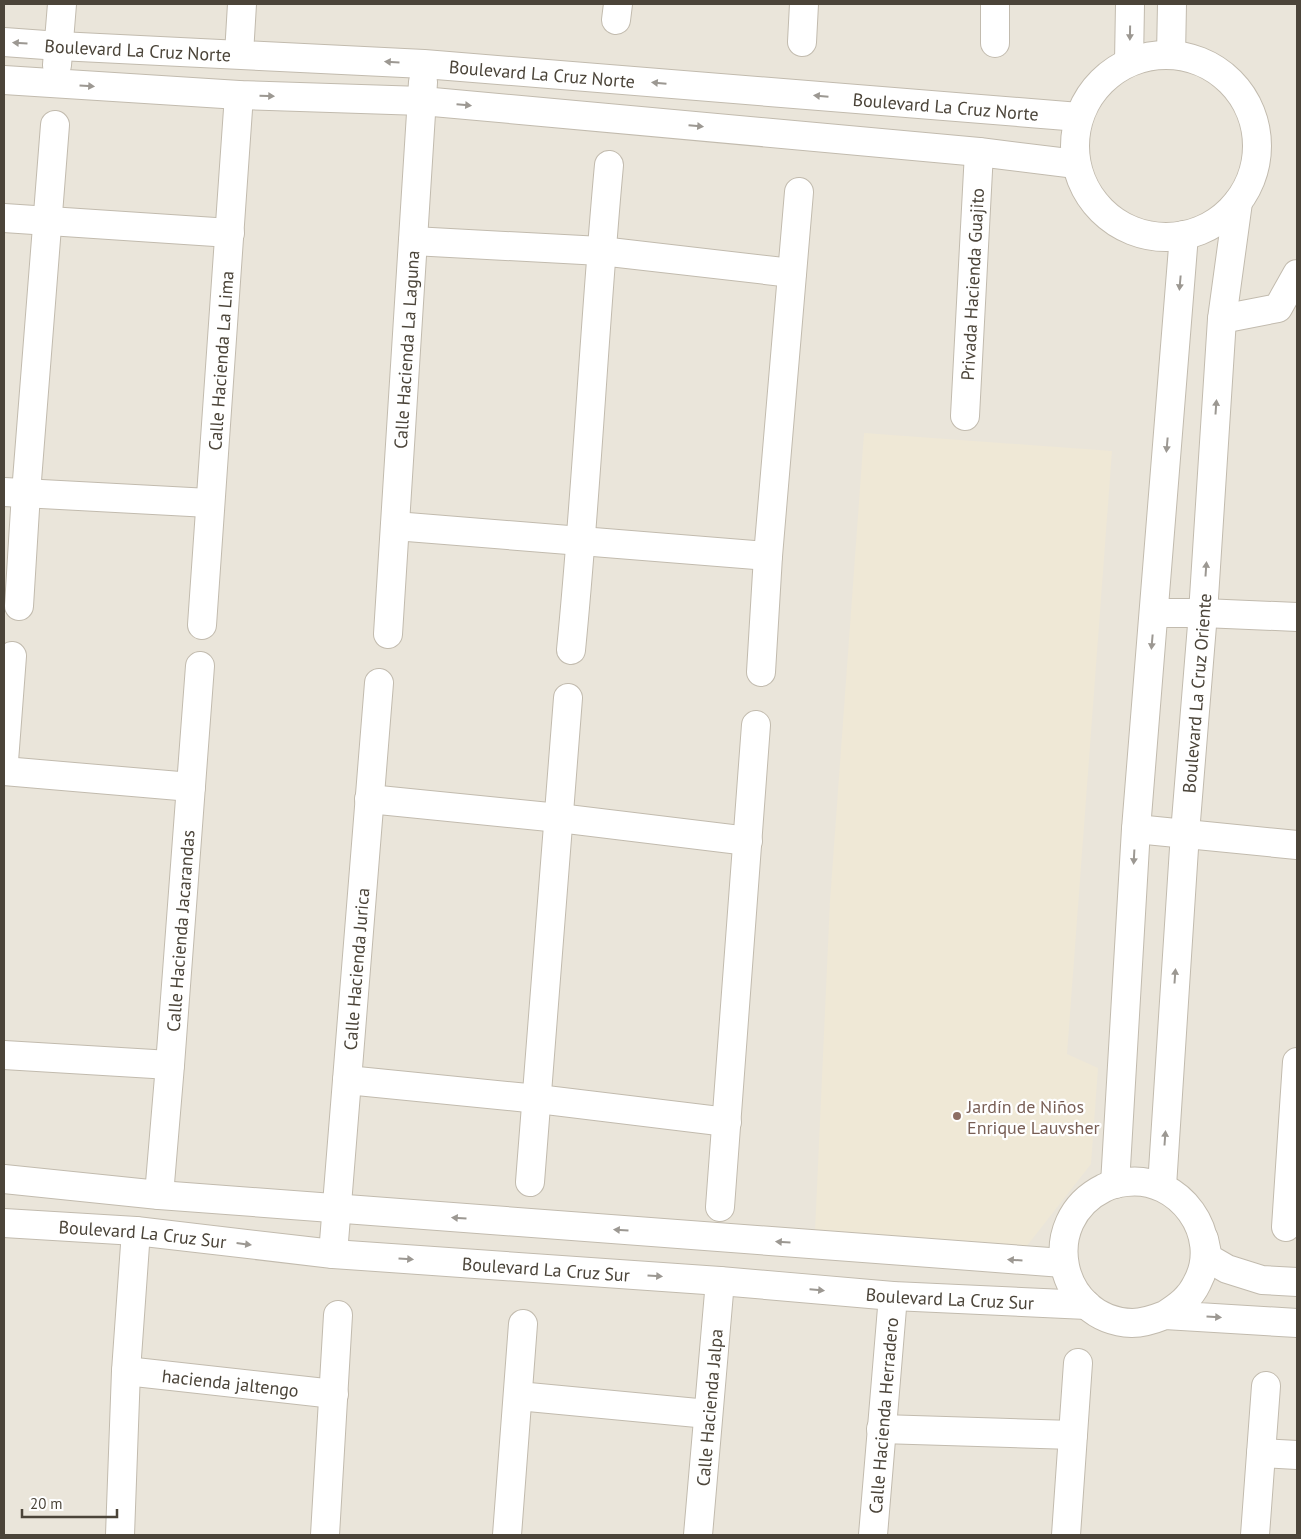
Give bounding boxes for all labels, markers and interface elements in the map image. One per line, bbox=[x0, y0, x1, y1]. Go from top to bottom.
one-way arrow bbox=[1125, 25, 1133, 41]
street label: Boulevard La Cruz Norte bbox=[44, 33, 231, 66]
one-way arrow bbox=[12, 39, 28, 47]
street label: Boulevard La Cruz Norte bbox=[448, 55, 636, 93]
one-way arrow bbox=[384, 58, 400, 66]
one-way arrow bbox=[650, 78, 666, 86]
one-way arrow bbox=[80, 82, 96, 90]
street label: Boulevard La Cruz Norte bbox=[852, 87, 1040, 125]
one-way arrow bbox=[259, 92, 275, 100]
one-way arrow bbox=[812, 92, 828, 100]
one-way arrow bbox=[457, 101, 473, 109]
one-way arrow bbox=[688, 122, 704, 130]
street label: Privada Hacienda Guajito bbox=[955, 187, 989, 381]
street label: Calle Hacienda La Laguna bbox=[388, 250, 424, 449]
street label: Calle Hacienda La Lima bbox=[203, 270, 238, 451]
one-way arrow bbox=[1176, 276, 1184, 292]
one-way arrow bbox=[1213, 399, 1221, 415]
one-way arrow bbox=[1163, 438, 1171, 454]
one-way arrow bbox=[1203, 561, 1211, 577]
street label: Boulevard La Cruz Oriente bbox=[1177, 593, 1216, 794]
one-way arrow bbox=[1147, 635, 1155, 651]
street label: Calle Hacienda Jacarandas bbox=[161, 829, 199, 1033]
one-way arrow bbox=[1130, 849, 1138, 865]
street label: Calle Hacienda Jurica bbox=[338, 887, 374, 1051]
one-way arrow bbox=[1172, 967, 1180, 983]
place label: Jardín de Niños Enrique Lauvsher bbox=[966, 1095, 1100, 1139]
marker: Jardín de Niños Enrique Lauvsher bbox=[951, 1110, 963, 1122]
one-way arrow bbox=[1161, 1130, 1169, 1146]
one-way arrow bbox=[451, 1214, 467, 1222]
street label: Boulevard La Cruz Sur bbox=[58, 1215, 228, 1253]
one-way arrow bbox=[613, 1226, 629, 1234]
one-way arrow bbox=[775, 1238, 791, 1246]
one-way arrow bbox=[236, 1240, 252, 1248]
street label: Boulevard La Cruz Sur bbox=[461, 1252, 631, 1286]
one-way arrow bbox=[398, 1255, 414, 1263]
one-way arrow bbox=[1007, 1255, 1023, 1263]
one-way arrow bbox=[647, 1273, 663, 1281]
street label: Boulevard La Cruz Sur bbox=[865, 1282, 1034, 1314]
one-way arrow bbox=[809, 1286, 825, 1294]
one-way arrow bbox=[1206, 1314, 1222, 1322]
street label: Calle Hacienda Herradero bbox=[863, 1316, 903, 1515]
street label: Calle Hacienda Jalpa bbox=[691, 1328, 727, 1487]
street label: hacienda jaltengo bbox=[161, 1364, 300, 1402]
scale bar bbox=[22, 1486, 118, 1518]
text: 20 m bbox=[30, 1494, 63, 1513]

